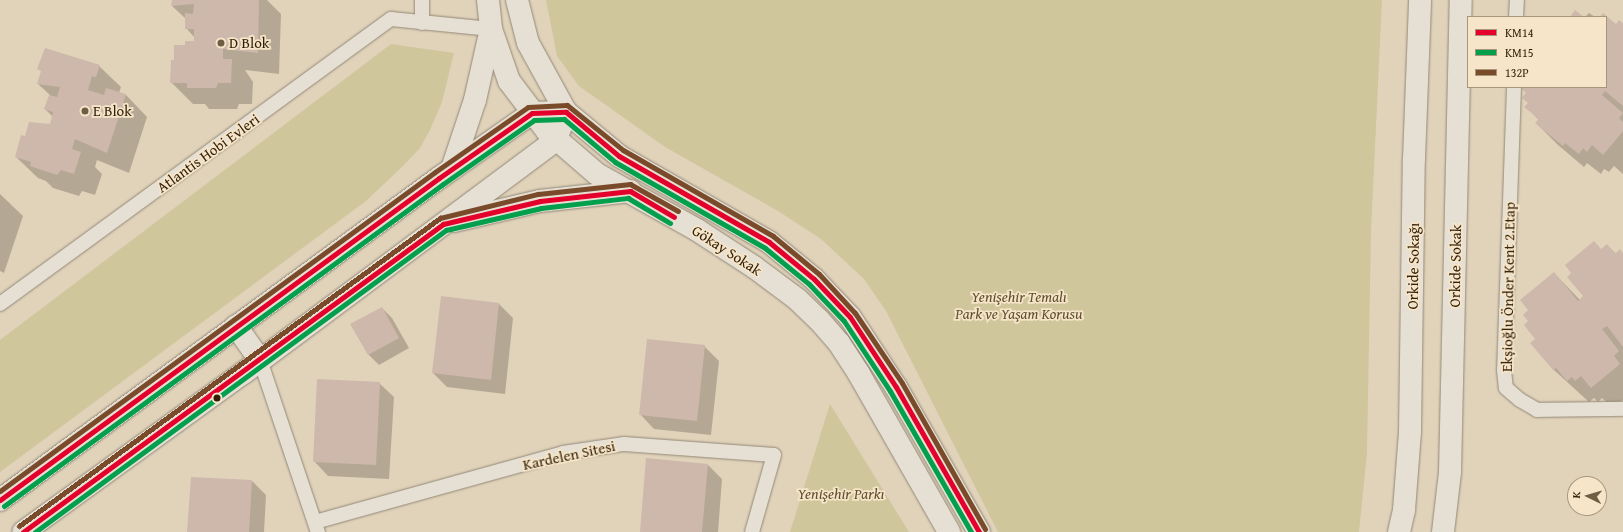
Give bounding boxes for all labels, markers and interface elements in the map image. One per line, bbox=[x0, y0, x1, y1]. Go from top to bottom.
legend bbox=[1467, 16, 1607, 88]
text: KM14 bbox=[1505, 24, 1534, 41]
place label: D Blok bbox=[229, 34, 269, 52]
marker: D Blok bbox=[216, 38, 226, 48]
text: KM15 bbox=[1505, 44, 1534, 61]
text: 132P bbox=[1505, 64, 1529, 81]
place label: E Blok bbox=[93, 102, 132, 120]
marker: E Blok bbox=[80, 106, 90, 116]
street label: Atlantis Hobi Evleri bbox=[153, 110, 263, 196]
street label: Ekşioğlu Önder Kent 2.Etap bbox=[1498, 202, 1518, 372]
street label: Gökay Sokak bbox=[689, 221, 765, 279]
street label: Orkide Sokağı bbox=[1403, 222, 1423, 310]
street label: Orkide Sokak bbox=[1445, 224, 1465, 308]
park label: Yenişehir Temalı Park ve Yaşam Korusu bbox=[955, 287, 1083, 322]
unlabelled marker bbox=[212, 393, 222, 403]
street label: Kardelen Sitesi bbox=[521, 436, 617, 474]
north arrow bbox=[1567, 476, 1607, 516]
park label: Yenişehir Parkı bbox=[798, 485, 884, 503]
text: K bbox=[1568, 491, 1584, 499]

